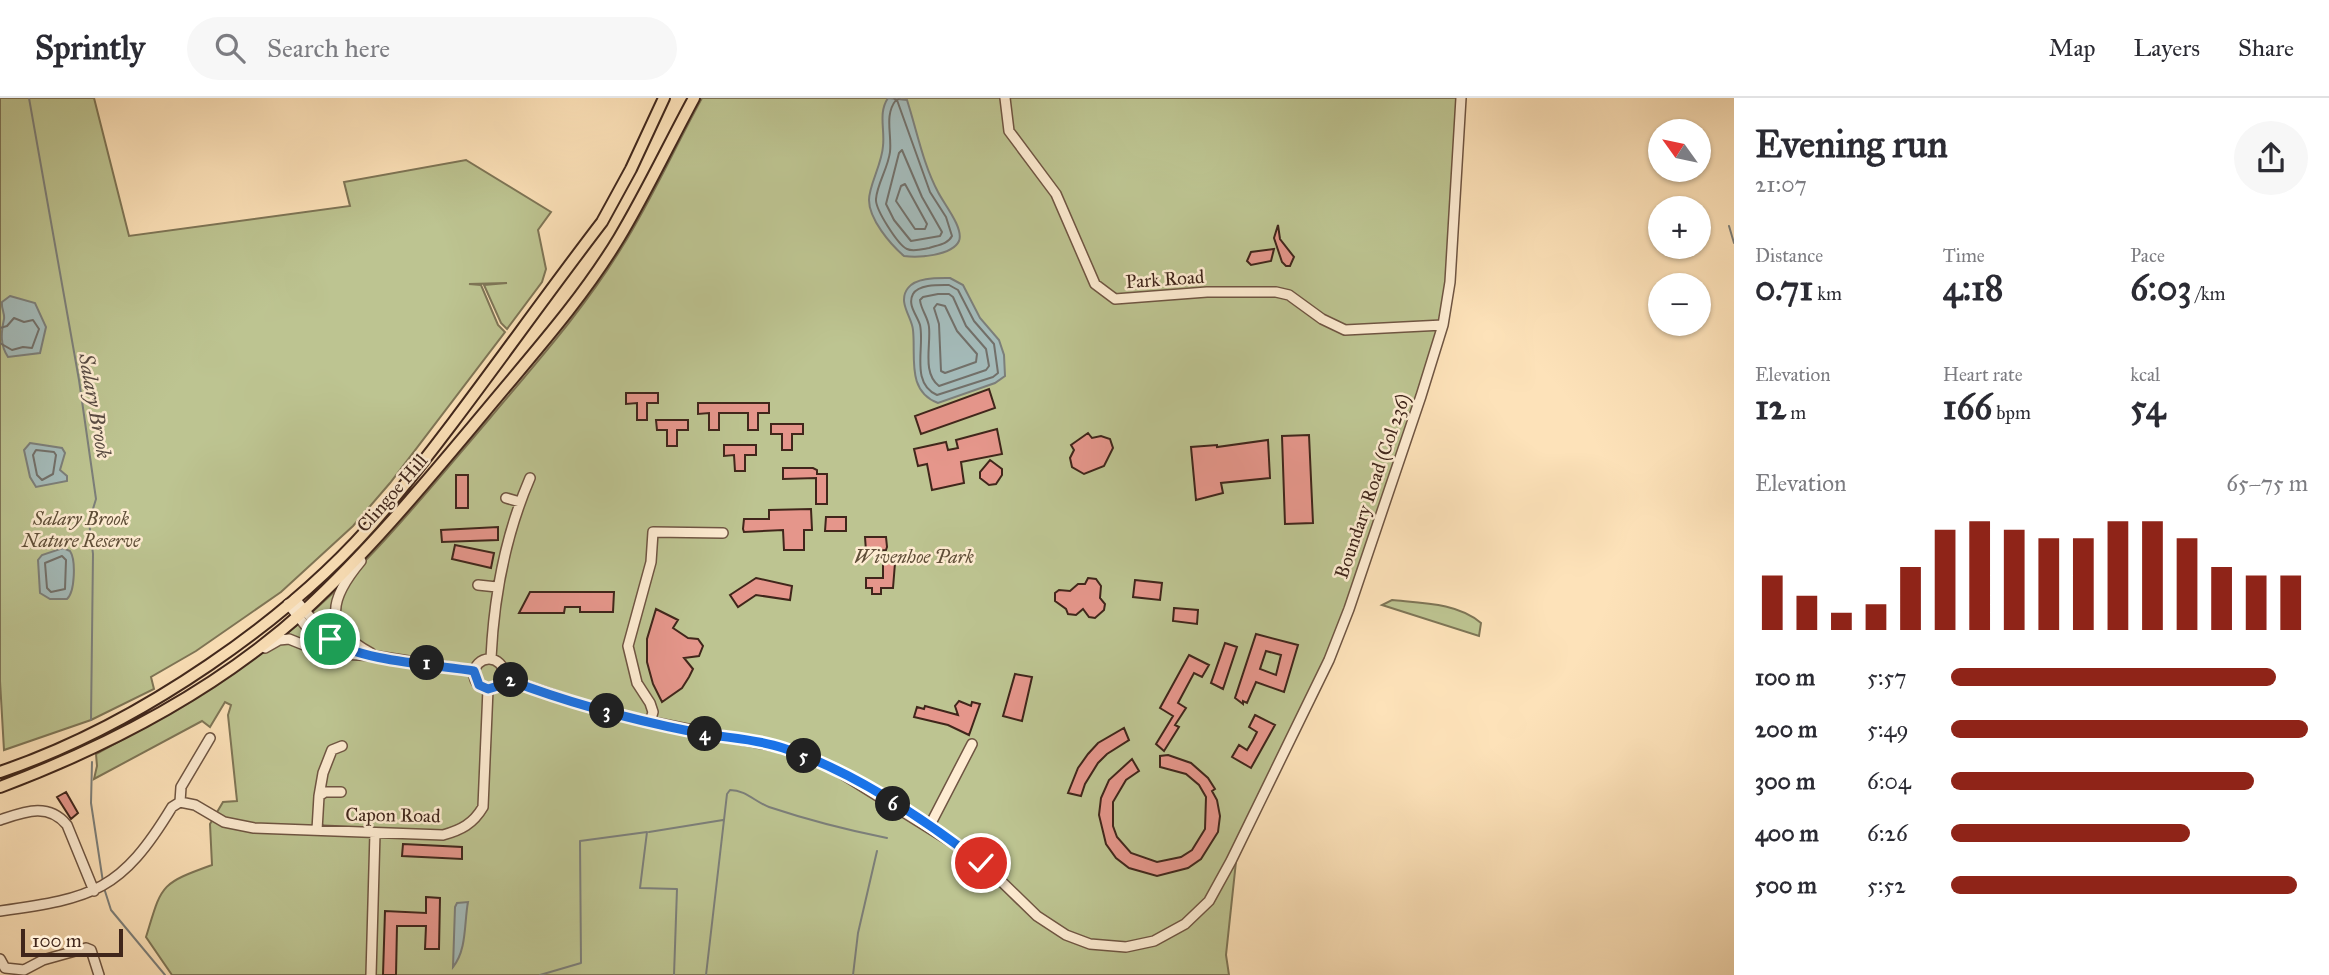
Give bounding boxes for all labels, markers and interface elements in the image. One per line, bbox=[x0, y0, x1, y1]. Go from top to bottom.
search box bbox=[187, 17, 677, 80]
text: Sprintly bbox=[35, 28, 145, 68]
icon: search bbox=[211, 29, 249, 67]
text: Search here bbox=[267, 32, 390, 64]
text: Map bbox=[2049, 33, 2096, 63]
text: Layers bbox=[2134, 33, 2200, 63]
text: Share bbox=[2238, 33, 2294, 63]
north arrow bbox=[1648, 119, 1712, 182]
map controls bbox=[1648, 119, 1711, 336]
text: Evening run bbox=[1755, 121, 1948, 167]
button: share bbox=[2234, 121, 2308, 195]
text: 21:07 bbox=[1755, 170, 1807, 198]
button: + bbox=[1648, 196, 1711, 259]
text: Distance bbox=[1755, 244, 1823, 267]
text: Time bbox=[1943, 244, 1985, 267]
text: Pace bbox=[2130, 244, 2165, 267]
street label: Park Road bbox=[1125, 265, 1206, 293]
text: 0.71 bbox=[1755, 267, 1813, 310]
text: 4:18 bbox=[1943, 267, 2003, 310]
text: 6:03 bbox=[2130, 267, 2191, 310]
button: − bbox=[1648, 273, 1711, 336]
text: km bbox=[1813, 282, 1842, 305]
text: /km bbox=[2191, 282, 2225, 305]
water label: Salary Brook bbox=[73, 350, 117, 461]
text: Elevation bbox=[1755, 363, 1830, 386]
text: Heart rate bbox=[1943, 363, 2023, 386]
text: kcal bbox=[2130, 363, 2160, 386]
text: 12 bbox=[1755, 386, 1786, 429]
text: 166 bbox=[1943, 386, 1992, 429]
text: 54 bbox=[2130, 386, 2165, 429]
street label: Boundary Road (Col 236) bbox=[1330, 390, 1415, 582]
text: m bbox=[1786, 401, 1806, 424]
text: bpm bbox=[1992, 401, 2031, 424]
street label: Clingoe Hill bbox=[352, 449, 434, 537]
text: Elevation bbox=[1755, 469, 1846, 497]
text: 65–75 m bbox=[2226, 469, 2308, 497]
park label: Salary Brook Nature Reserve bbox=[21, 507, 141, 552]
park label: Wivenhoe Park bbox=[854, 545, 975, 568]
pin bbox=[300, 609, 360, 669]
icon: arrive bbox=[311, 620, 349, 658]
pin: 1 bbox=[410, 646, 444, 680]
text: 1 bbox=[423, 651, 430, 674]
pin: 2 bbox=[494, 662, 528, 698]
text: 100 m bbox=[1755, 663, 1815, 691]
text: 5:57 bbox=[1867, 663, 1906, 691]
text: 2 bbox=[506, 668, 515, 691]
pin: 3 bbox=[590, 694, 624, 728]
text: 3 bbox=[603, 699, 610, 722]
text: 200 m bbox=[1755, 715, 1817, 743]
text: 5:49 bbox=[1867, 715, 1909, 743]
pin: 4 bbox=[688, 716, 722, 752]
text: 4 bbox=[699, 722, 710, 745]
pin: 5 bbox=[786, 738, 822, 774]
text: 5 bbox=[799, 744, 808, 767]
text: 300 m bbox=[1755, 767, 1815, 795]
text: 6:04 bbox=[1867, 767, 1911, 795]
pin: 6 bbox=[876, 786, 910, 822]
text: 6 bbox=[888, 792, 897, 815]
street label: Capon Road bbox=[345, 803, 441, 827]
text: 400 m bbox=[1755, 819, 1819, 847]
text: 6:26 bbox=[1867, 819, 1908, 847]
pin bbox=[951, 833, 1011, 893]
icon: check bbox=[962, 844, 1000, 882]
text: 500 m bbox=[1755, 871, 1817, 899]
text: 5:52 bbox=[1867, 871, 1906, 899]
scale bar bbox=[21, 926, 122, 958]
text: 100 m bbox=[32, 929, 82, 952]

